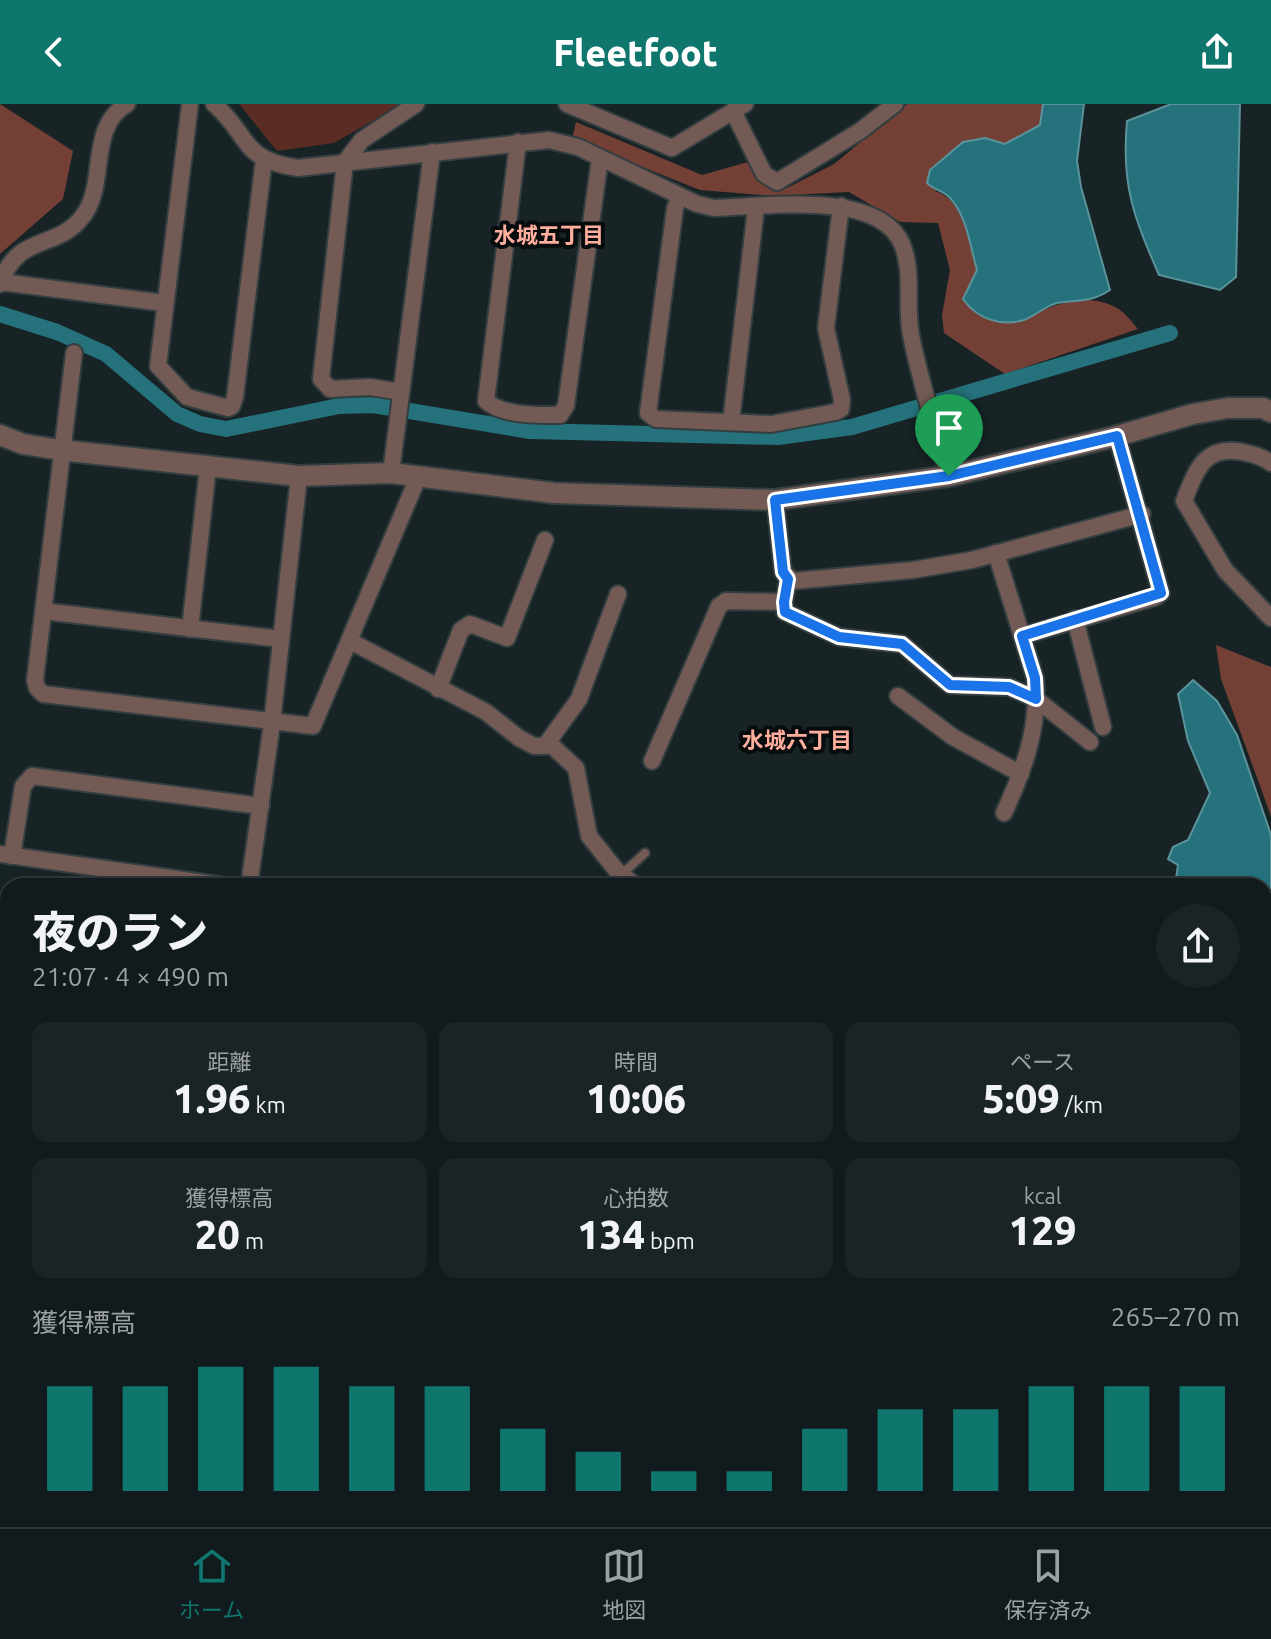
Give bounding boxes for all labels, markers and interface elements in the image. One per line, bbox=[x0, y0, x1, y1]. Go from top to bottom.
icon: back bbox=[32, 30, 76, 74]
icon: share bbox=[1195, 30, 1239, 74]
text: Fleetfoot bbox=[553, 32, 718, 73]
district label: 水城五丁目 bbox=[494, 222, 604, 247]
pin bbox=[915, 394, 983, 476]
icon: arrive bbox=[927, 406, 971, 450]
district label: 水城六丁目 bbox=[742, 727, 852, 752]
button: share bbox=[1156, 904, 1240, 988]
text: 夜のラン bbox=[32, 907, 208, 956]
text: 21:07 · 4 × 490 m bbox=[32, 962, 229, 991]
text: 距離 bbox=[207, 1049, 251, 1074]
text: 時間 bbox=[614, 1049, 658, 1074]
text: ペース bbox=[1010, 1049, 1075, 1074]
text: 1.96 bbox=[173, 1076, 251, 1121]
text: 10:06 bbox=[586, 1076, 686, 1121]
text: 5:09 bbox=[982, 1076, 1060, 1121]
text: km bbox=[251, 1092, 286, 1117]
text: /km bbox=[1060, 1092, 1103, 1117]
text: kcal bbox=[1024, 1183, 1062, 1208]
text: 獲得標高 bbox=[185, 1185, 273, 1210]
text: 心拍数 bbox=[603, 1185, 669, 1210]
text: 129 bbox=[1009, 1208, 1077, 1253]
text: 20 bbox=[195, 1212, 240, 1257]
text: 134 bbox=[577, 1212, 645, 1257]
text: m bbox=[240, 1228, 264, 1253]
text: bpm bbox=[645, 1228, 695, 1253]
text: 265–270 m bbox=[1111, 1302, 1240, 1331]
text: 獲得標高 bbox=[32, 1308, 136, 1337]
tab: ホーム bbox=[179, 1544, 244, 1624]
tab: 地図 bbox=[602, 1544, 646, 1624]
tab: 保存済み bbox=[1004, 1544, 1092, 1624]

